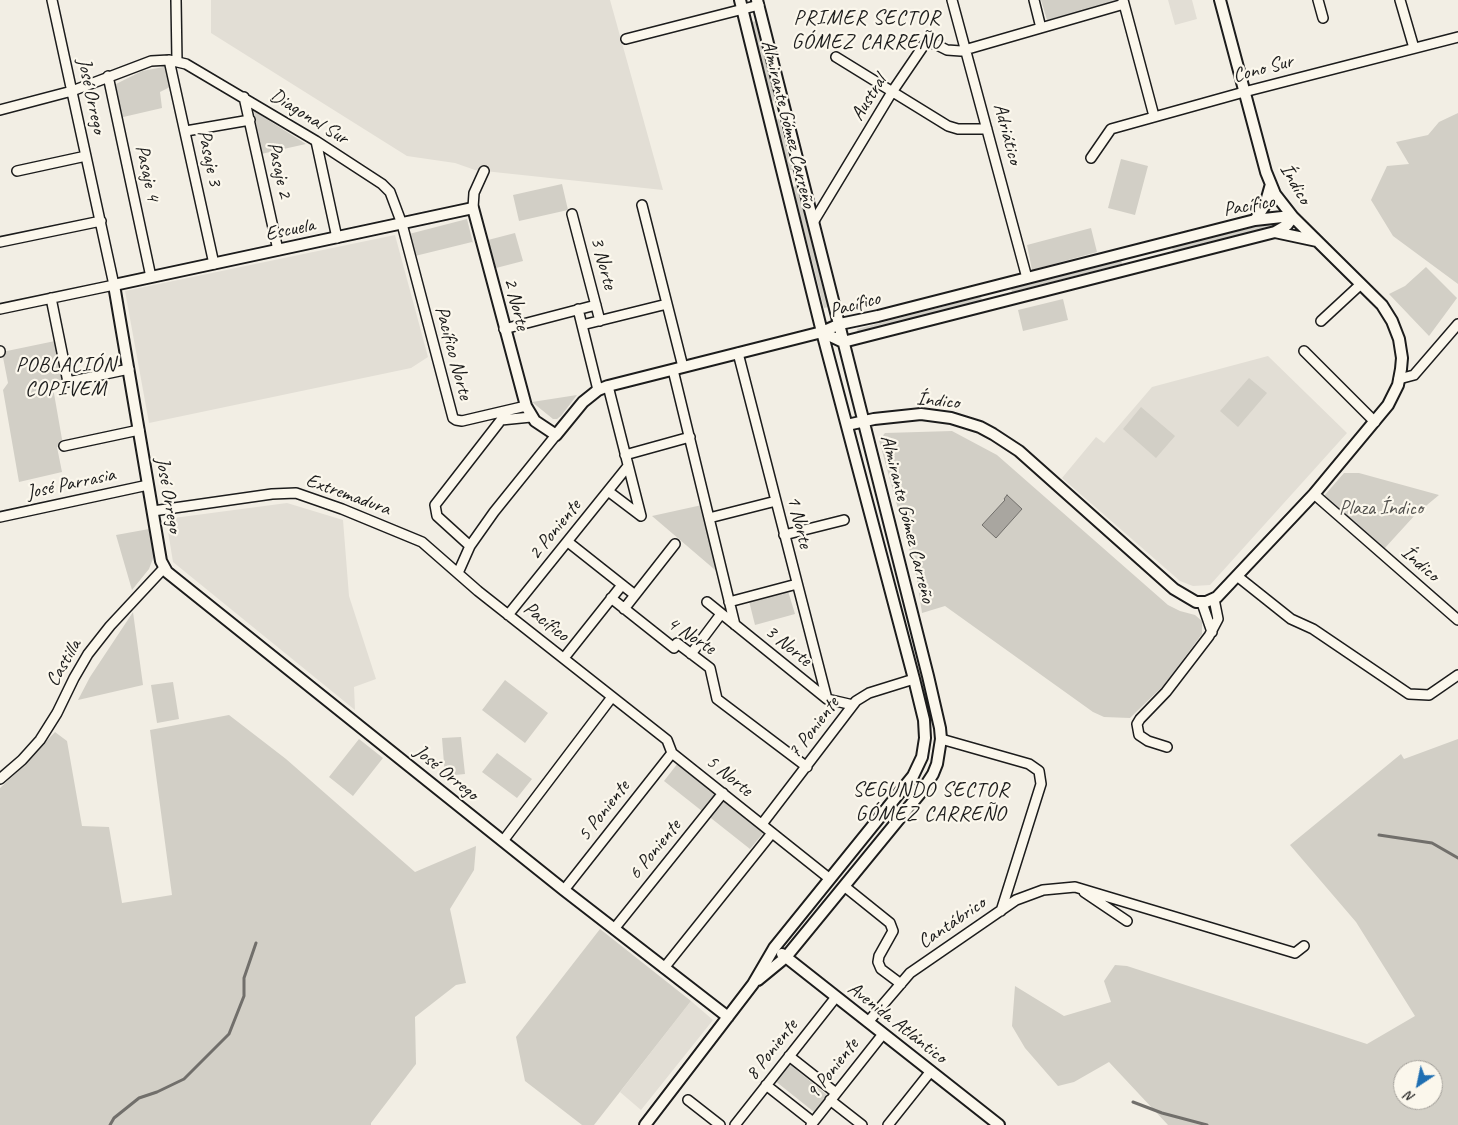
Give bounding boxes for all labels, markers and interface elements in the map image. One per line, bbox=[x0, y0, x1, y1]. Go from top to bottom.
district label: PRIMER SECTOR GÓMEZ CARREÑO bbox=[791, 5, 943, 55]
street label: Almirante Gómez Carreño bbox=[756, 37, 820, 211]
street label: Cono Sur bbox=[1230, 49, 1296, 89]
street label: José Orrego bbox=[71, 56, 111, 136]
street label: Austral bbox=[846, 71, 892, 125]
street label: Diagonal Sur bbox=[265, 84, 353, 150]
street label: Adriático bbox=[987, 101, 1027, 167]
street label: Pasaje 3 bbox=[191, 128, 227, 188]
street label: Pasaje 2 bbox=[261, 140, 297, 200]
street label: Pasaje 4 bbox=[129, 143, 165, 203]
street label: Índico bbox=[1274, 159, 1316, 209]
street label: Pacífico bbox=[1222, 190, 1276, 222]
street label: Escuela bbox=[263, 213, 317, 247]
street label: 3 Norte bbox=[585, 234, 621, 292]
street label: 2 Norte bbox=[498, 275, 534, 333]
street label: Pacífico bbox=[827, 287, 883, 323]
street label: Pacífico Norte bbox=[429, 304, 477, 402]
district label: POBLACIÓN COPIVEM bbox=[15, 352, 117, 402]
street label: Índico bbox=[915, 387, 961, 415]
street label: Almirante Gómez Carreño bbox=[875, 432, 939, 606]
street label: José Orrego bbox=[150, 455, 186, 535]
street label: José Parrasia bbox=[24, 463, 118, 505]
street label: Extremadura bbox=[302, 469, 394, 521]
street label: 1 Norte bbox=[781, 493, 817, 551]
street label: 2 Poniente bbox=[523, 495, 587, 565]
park label: Plaza Índico bbox=[1339, 497, 1423, 521]
street label: Índico bbox=[1396, 541, 1444, 587]
street label: Pacífico bbox=[518, 597, 574, 647]
street label: 4 Norte bbox=[662, 611, 720, 661]
street label: 3 Norte bbox=[760, 620, 816, 672]
street label: Castilla bbox=[41, 635, 87, 691]
street label: 7 Poniente bbox=[783, 692, 845, 764]
street label: José Orrego bbox=[409, 740, 483, 806]
street label: 5 Norte bbox=[701, 750, 757, 802]
street label: 5 Poniente bbox=[573, 776, 635, 846]
district label: SEGUNDO SECTOR GÓMEZ CARREÑO bbox=[851, 777, 1011, 827]
street label: 6 Poniente bbox=[623, 815, 687, 885]
street label: Cantábrico bbox=[913, 892, 991, 954]
street label: Avenida Atlántico bbox=[843, 977, 951, 1069]
street label: 8 Poniente bbox=[741, 1015, 803, 1085]
street label: 9 Poniente bbox=[802, 1034, 864, 1104]
north arrow bbox=[1393, 1060, 1443, 1110]
text: N bbox=[1402, 1088, 1418, 1106]

